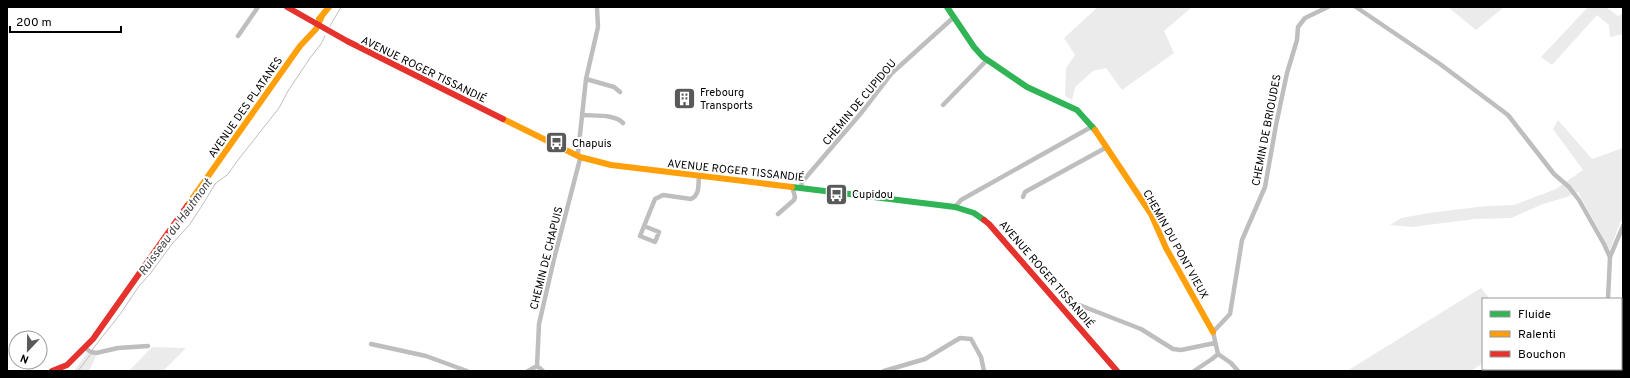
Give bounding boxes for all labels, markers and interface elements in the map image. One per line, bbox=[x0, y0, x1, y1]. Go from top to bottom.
scale bar bbox=[10, 8, 121, 34]
text: 200 m bbox=[16, 15, 52, 31]
street label: AVENUE ROGER TISSANDIÉ bbox=[359, 32, 489, 106]
street label: AVENUE DES PLATANES bbox=[206, 54, 286, 161]
street label: CHEMIN DE CUPIDOU bbox=[820, 57, 900, 148]
street label: CHEMIN DE BRIOUDES bbox=[1249, 73, 1285, 187]
building icon: Frebourg Transports bbox=[671, 85, 697, 111]
place label: Frebourg Transports bbox=[700, 86, 753, 113]
bus stop icon: Chapuis bbox=[543, 130, 569, 156]
place label: Chapuis bbox=[572, 137, 612, 151]
street label: AVENUE ROGER TISSANDIÉ bbox=[667, 156, 805, 185]
water label: Ruisseau du Hautmont bbox=[135, 175, 217, 279]
bus stop icon: Cupidou bbox=[824, 181, 850, 207]
street label: CHEMIN DU PONT VIEUX bbox=[1139, 187, 1211, 302]
place label: Cupidou bbox=[852, 188, 893, 202]
street label: CHEMIN DE CHAPUIS bbox=[527, 205, 567, 311]
street label: AVENUE ROGER TISSANDIÉ bbox=[996, 217, 1097, 331]
legend bbox=[1482, 298, 1622, 370]
text: Fluide bbox=[1518, 307, 1551, 323]
text: Ralenti bbox=[1518, 327, 1556, 343]
north arrow bbox=[8, 330, 48, 370]
text: Bouchon bbox=[1518, 347, 1566, 363]
text: N bbox=[18, 350, 31, 366]

